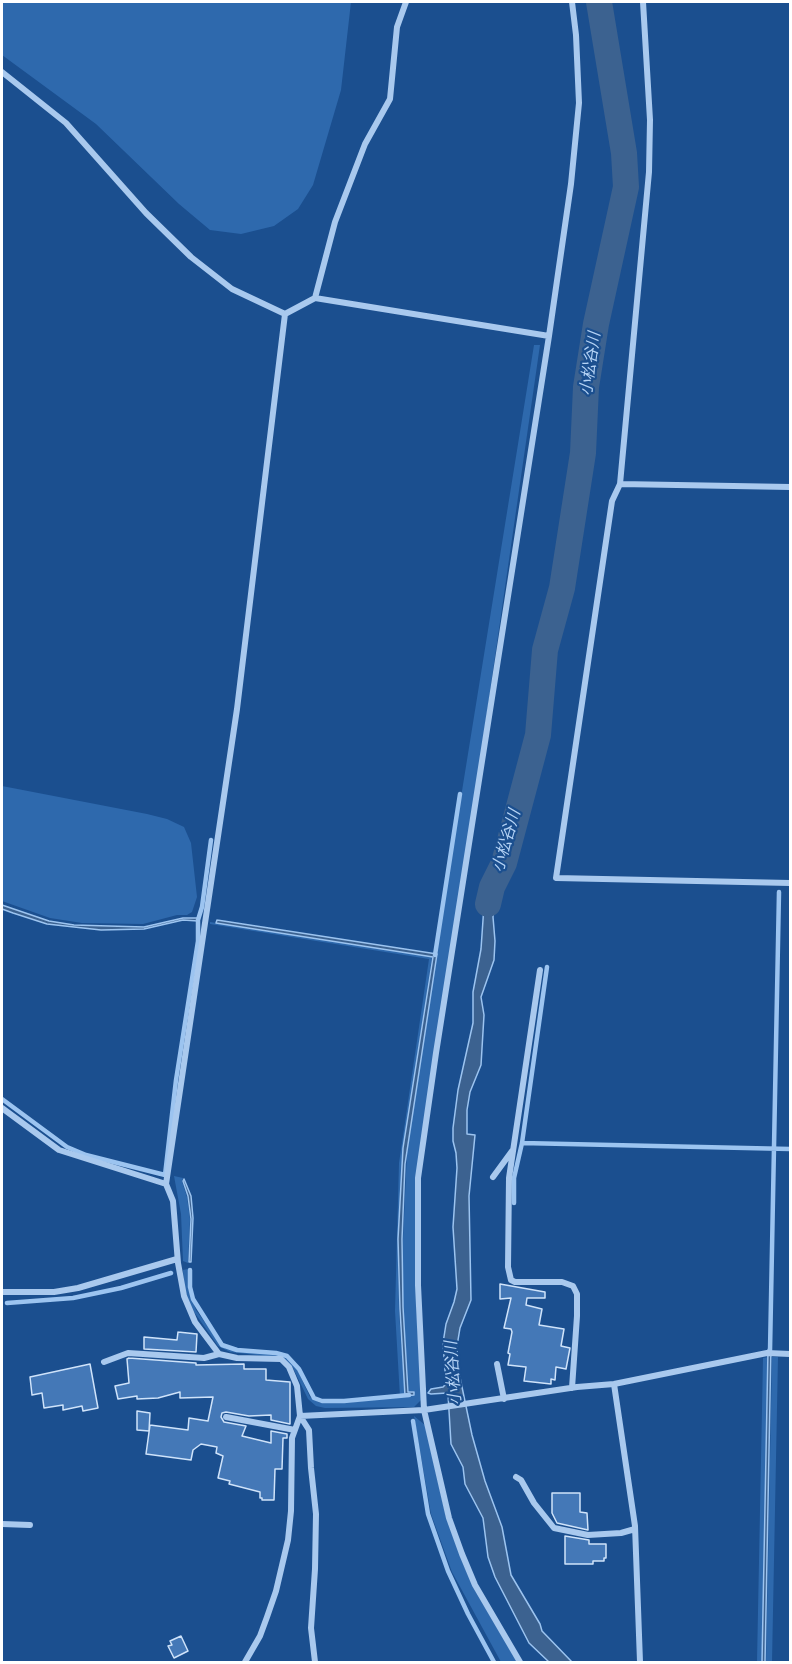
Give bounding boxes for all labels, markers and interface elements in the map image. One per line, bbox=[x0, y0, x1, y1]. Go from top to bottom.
water label: 小松谷川 bbox=[577, 331, 605, 397]
water label: 小松谷川 bbox=[489, 808, 525, 874]
water label: 小松谷川 bbox=[442, 1340, 466, 1406]

